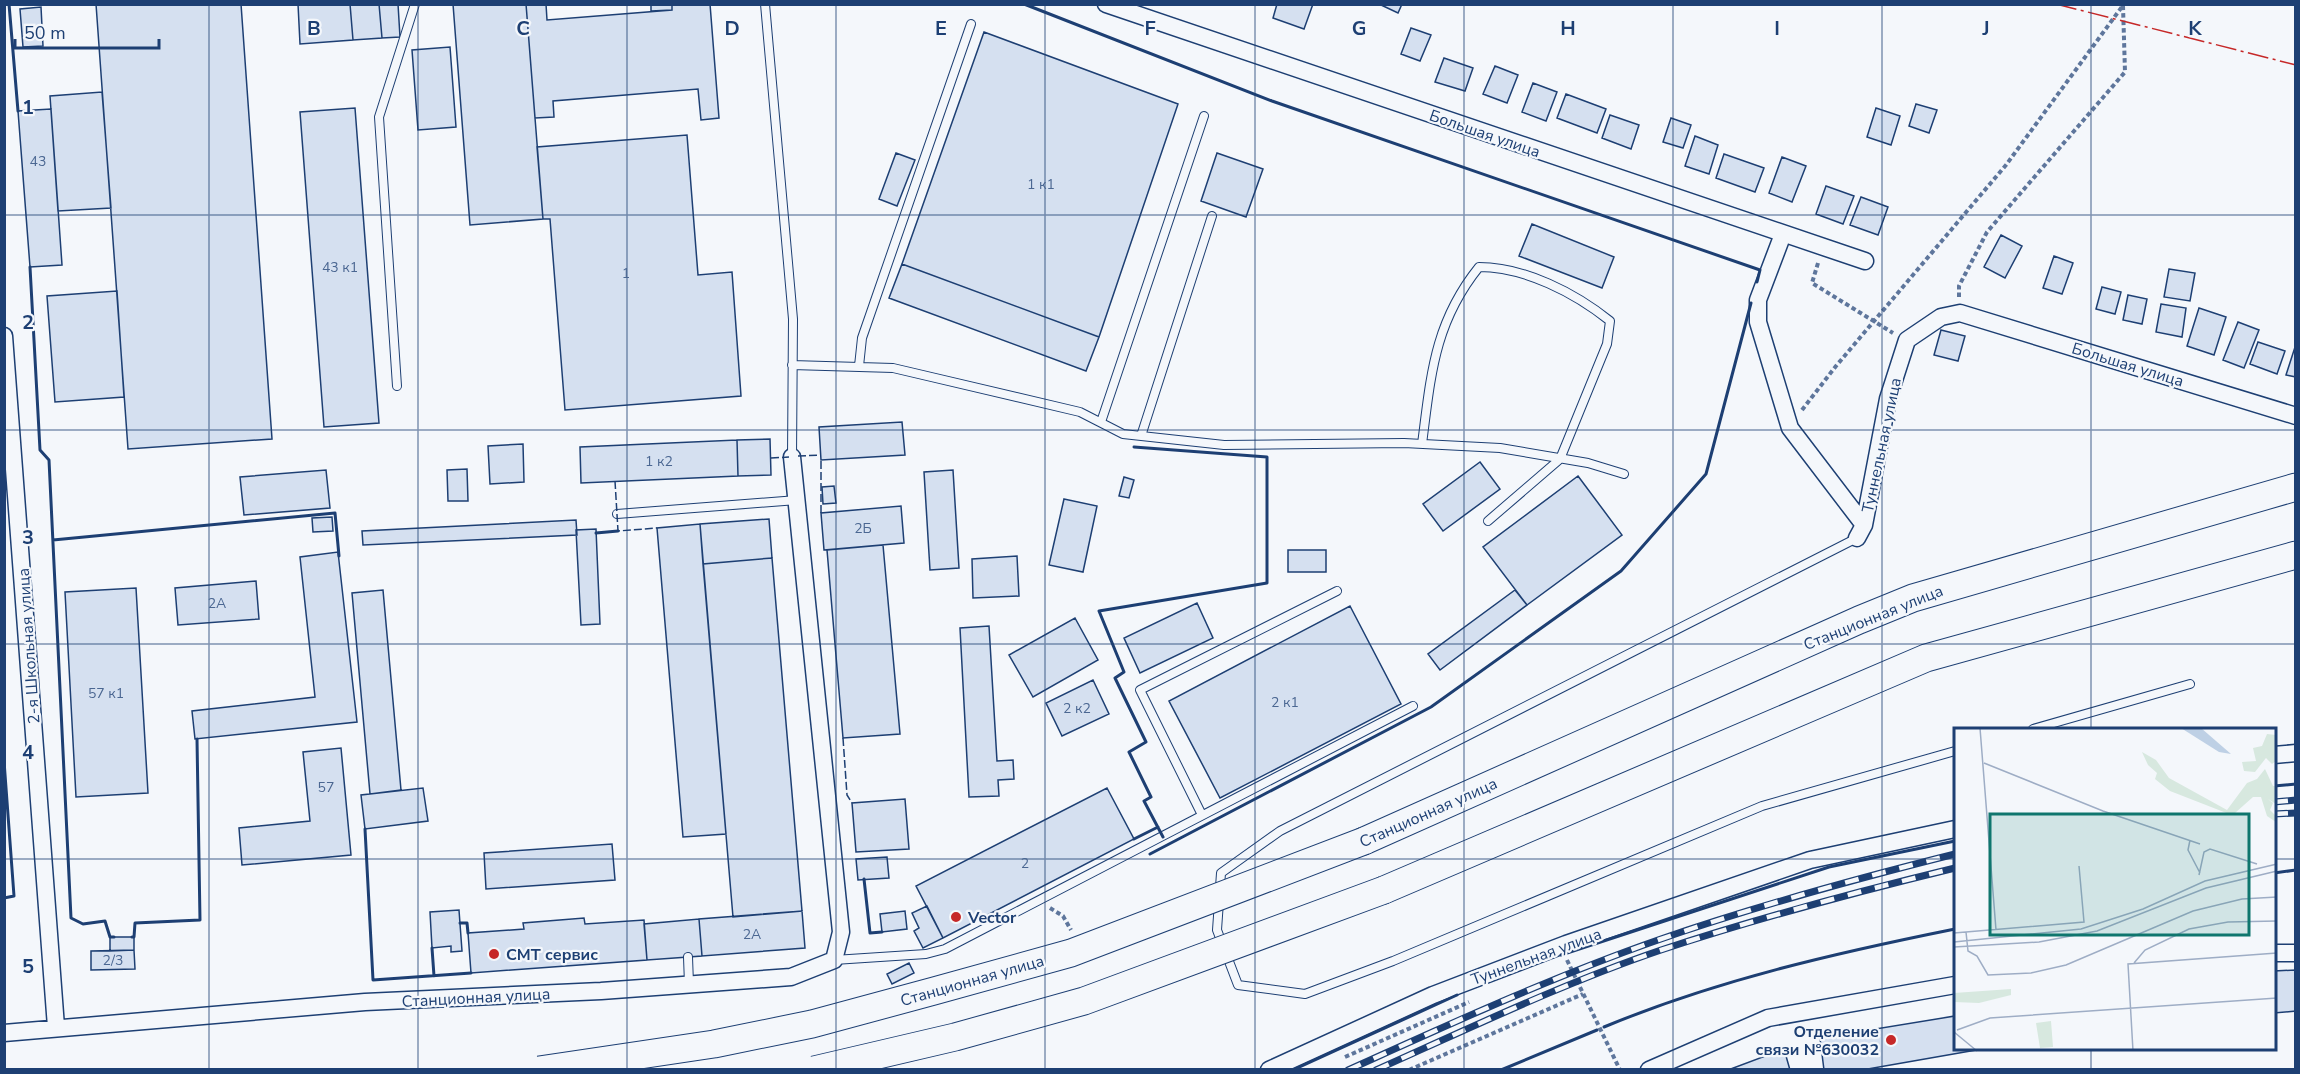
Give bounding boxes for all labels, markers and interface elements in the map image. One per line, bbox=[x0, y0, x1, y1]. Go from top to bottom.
scale bar bbox=[15, 12, 159, 50]
text: B bbox=[307, 15, 321, 42]
text: C bbox=[516, 15, 530, 42]
text: D bbox=[724, 15, 740, 42]
text: E bbox=[935, 15, 947, 42]
text: F bbox=[1144, 15, 1156, 42]
text: G bbox=[1352, 15, 1366, 42]
text: H bbox=[1560, 15, 1576, 42]
text: I bbox=[1774, 15, 1780, 42]
text: J bbox=[1981, 15, 1990, 42]
text: K bbox=[2188, 15, 2202, 42]
text: 50 m bbox=[24, 21, 66, 45]
text: 1 bbox=[22, 94, 34, 121]
street label: Большая улица bbox=[1426, 105, 1543, 163]
house number: 43 bbox=[30, 152, 46, 171]
house number: 1 к1 bbox=[1027, 175, 1055, 194]
house number: 43 к1 bbox=[322, 258, 358, 277]
house number: 1 bbox=[622, 264, 630, 283]
text: 2 bbox=[22, 309, 34, 336]
street label: Большая улица bbox=[2069, 337, 2186, 392]
street label: Туннельная улица bbox=[1857, 376, 1907, 515]
house number: 1 к2 bbox=[645, 452, 673, 471]
house number: 2Б bbox=[854, 519, 872, 538]
text: 3 bbox=[22, 524, 34, 551]
street label: 2-я Школьная улица bbox=[13, 567, 45, 725]
street label: Станционная улица bbox=[1800, 580, 1946, 656]
house number: 2А bbox=[208, 594, 226, 613]
house number: 57 к1 bbox=[88, 684, 124, 703]
house number: 2 к1 bbox=[1271, 693, 1299, 712]
house number: 2 к2 bbox=[1063, 699, 1091, 718]
inset map bbox=[1954, 728, 2276, 1050]
text: 4 bbox=[22, 739, 34, 766]
street label: Станционная улица bbox=[1356, 773, 1501, 853]
house number: 57 bbox=[318, 778, 334, 797]
house number: 2 bbox=[1021, 854, 1029, 873]
place label: Vector bbox=[967, 907, 1017, 929]
marker: Vector bbox=[949, 910, 963, 924]
street label: Туннельная улица bbox=[1468, 923, 1605, 991]
house number: 2А bbox=[743, 925, 761, 944]
place label: СМТ сервис bbox=[506, 944, 598, 966]
marker: СМТ сервис bbox=[487, 947, 501, 961]
street label: Станционная улица bbox=[898, 950, 1047, 1012]
house number: 2/3 bbox=[103, 951, 123, 970]
text: 5 bbox=[22, 953, 34, 980]
street label: Станционная улица bbox=[401, 983, 551, 1013]
place label: Отделение связи №630032 bbox=[1756, 1021, 1879, 1061]
marker: Отделение связи №630032 bbox=[1884, 1033, 1898, 1047]

